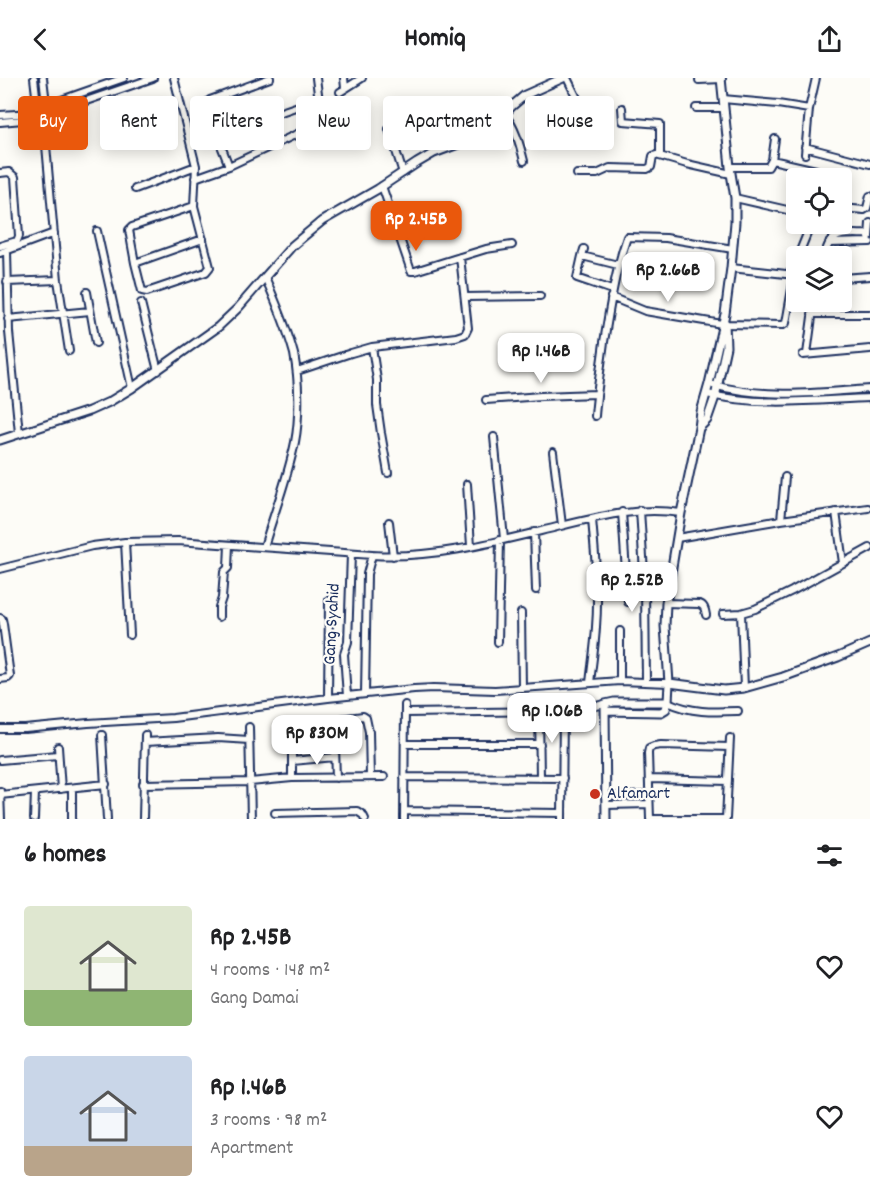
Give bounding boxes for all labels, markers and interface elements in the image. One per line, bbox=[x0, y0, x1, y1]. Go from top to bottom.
text: Homiq bbox=[404, 20, 466, 59]
icon: back bbox=[24, 23, 57, 56]
icon: share bbox=[813, 23, 846, 56]
chip: Buy bbox=[18, 96, 88, 150]
chip: Rent bbox=[100, 96, 178, 150]
chip: Filters bbox=[190, 96, 284, 150]
chip: New bbox=[296, 96, 371, 150]
chip: Apartment bbox=[383, 96, 513, 150]
chip: House bbox=[525, 96, 614, 150]
map controls bbox=[786, 168, 852, 312]
button: locate bbox=[786, 168, 852, 234]
pin: Rp 2.45B bbox=[354, 201, 478, 252]
text: Rp 2.45B bbox=[385, 206, 447, 234]
button: layers bbox=[786, 246, 852, 312]
pin: Rp 2.66B bbox=[606, 252, 730, 303]
text: Rp 2.66B bbox=[636, 257, 700, 285]
pin: Rp 1.46B bbox=[479, 333, 603, 384]
text: Rp 1.46B bbox=[512, 338, 570, 366]
pin: Rp 2.52B bbox=[570, 562, 694, 613]
text: Rp 2.52B bbox=[600, 567, 664, 595]
street label: Gang Syahid bbox=[318, 583, 348, 665]
pin: Rp 1.06B bbox=[490, 693, 614, 744]
text: Rp 1.06B bbox=[521, 698, 583, 726]
pin: Rp 830M bbox=[262, 715, 372, 766]
text: Rp 830M bbox=[285, 720, 349, 748]
place label: Alfamart bbox=[607, 782, 670, 807]
marker: Alfamart bbox=[588, 787, 602, 801]
text: 6 homes bbox=[24, 837, 106, 874]
icon: filters bbox=[813, 839, 846, 872]
text: Rp 2.45B bbox=[210, 920, 291, 957]
icon: home bbox=[72, 930, 144, 1002]
icon: heart bbox=[813, 950, 846, 983]
text: 4 rooms · 148 m² bbox=[210, 957, 330, 985]
text: Gang Damai bbox=[210, 985, 299, 1013]
text: Rp 1.46B bbox=[210, 1070, 286, 1107]
icon: home bbox=[72, 1080, 144, 1152]
icon: heart bbox=[813, 1100, 846, 1133]
text: 3 rooms · 98 m² bbox=[210, 1107, 327, 1135]
text: Apartment bbox=[210, 1135, 293, 1163]

